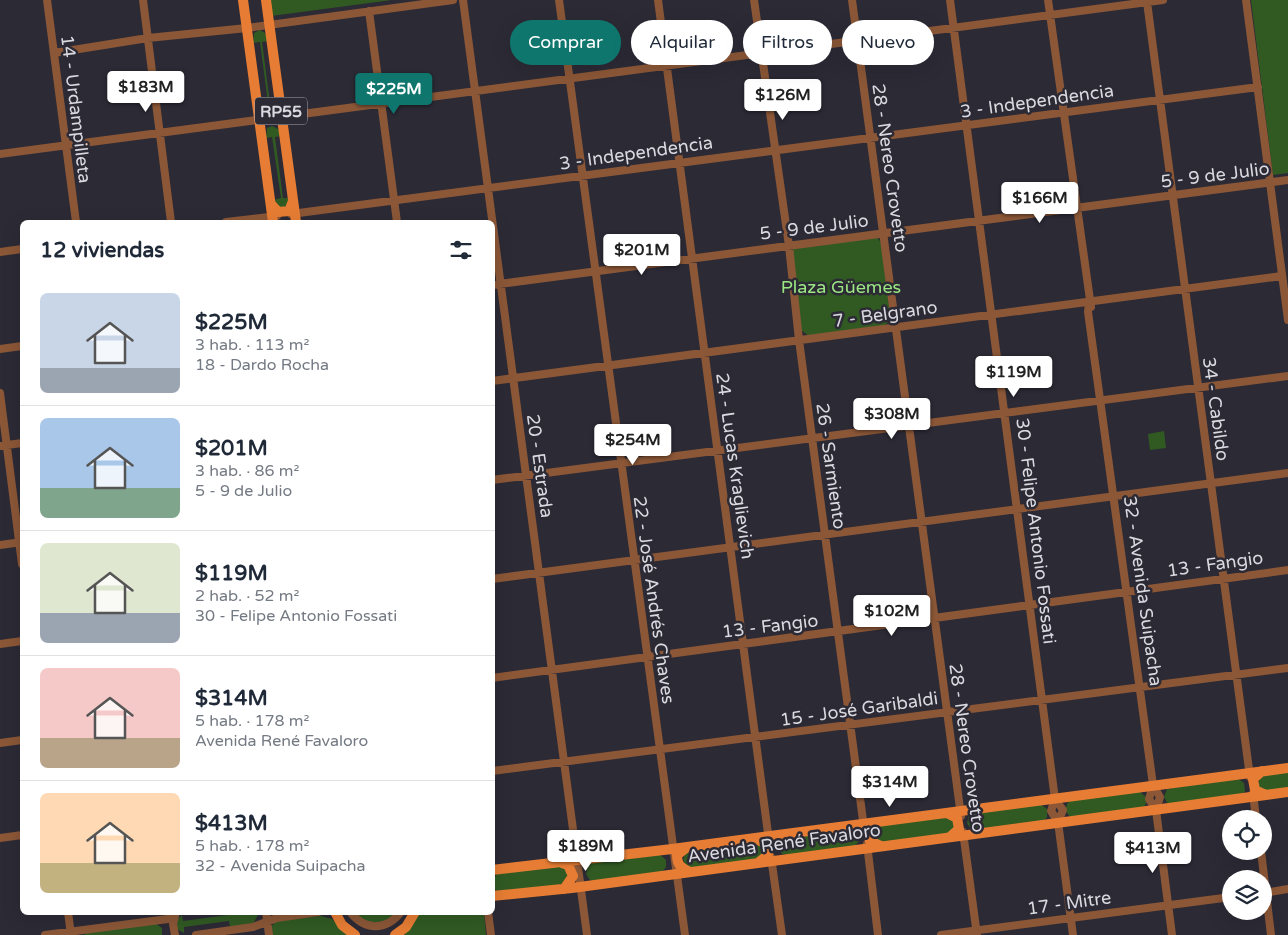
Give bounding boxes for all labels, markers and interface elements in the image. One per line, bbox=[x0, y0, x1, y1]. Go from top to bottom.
chip: Comprar bbox=[510, 20, 621, 65]
chip: Alquilar bbox=[631, 20, 733, 65]
chip: Filtros bbox=[743, 20, 832, 65]
chip: Nuevo bbox=[842, 20, 934, 65]
street label: 14 - Urdampilleta bbox=[56, 34, 96, 184]
pin: $183M bbox=[111, 70, 181, 113]
pin: $225M bbox=[359, 72, 429, 115]
text: $183M bbox=[118, 77, 174, 97]
pin: $126M bbox=[748, 78, 818, 121]
text: $225M bbox=[366, 79, 422, 99]
street label: 3 - Independencia bbox=[959, 79, 1115, 123]
street label: 28 - Nereo Crovetto bbox=[867, 82, 913, 254]
text: $126M bbox=[755, 85, 811, 105]
road number: RP55 bbox=[255, 98, 307, 124]
street label: 3 - Independencia bbox=[558, 131, 714, 175]
street label: 5 - 9 de Julio bbox=[1159, 157, 1271, 193]
pin: $166M bbox=[1005, 182, 1075, 224]
text: $166M bbox=[1012, 188, 1068, 208]
street label: 5 - 9 de Julio bbox=[758, 209, 870, 245]
pin: $201M bbox=[607, 234, 677, 276]
icon: filters bbox=[447, 236, 475, 264]
text: 12 viviendas bbox=[40, 238, 164, 263]
text: $201M bbox=[614, 240, 670, 260]
park label: Plaza Güemes bbox=[781, 276, 901, 298]
street label: 7 - Belgrano bbox=[831, 296, 939, 332]
text: $225M bbox=[195, 310, 268, 335]
icon: home bbox=[80, 313, 140, 373]
text: 3 hab. · 113 m² bbox=[195, 335, 309, 355]
text: 18 - Dardo Rocha bbox=[195, 355, 329, 375]
pin: $119M bbox=[979, 356, 1049, 398]
street label: 34 - Cabildo bbox=[1198, 356, 1234, 462]
text: $119M bbox=[986, 362, 1042, 382]
street label: 24 - Lucas Kraglievich bbox=[711, 372, 759, 560]
pin: $308M bbox=[857, 398, 927, 440]
street label: 26 - Sarmiento bbox=[811, 402, 851, 530]
text: $308M bbox=[864, 404, 920, 424]
street label: 20 - Estrada bbox=[522, 413, 558, 519]
street label: 30 - Felipe Antonio Fossati bbox=[1011, 417, 1061, 645]
pin: $254M bbox=[598, 424, 668, 466]
text: $254M bbox=[605, 430, 661, 450]
text: $201M bbox=[195, 436, 268, 461]
icon: home bbox=[80, 438, 140, 498]
text: 3 hab. · 86 m² bbox=[195, 461, 299, 481]
text: 5 - 9 de Julio bbox=[195, 481, 292, 501]
street label: 32 - Avenida Suipacha bbox=[1119, 494, 1167, 688]
street label: 22 - José Andrés Chaves bbox=[629, 495, 679, 705]
street label: 13 - Fangio bbox=[1166, 546, 1264, 582]
text: $119M bbox=[195, 561, 268, 586]
icon: home bbox=[80, 563, 140, 623]
text: 2 hab. · 52 m² bbox=[195, 586, 299, 606]
pin: $102M bbox=[857, 594, 927, 637]
text: $102M bbox=[864, 601, 920, 621]
text: 30 - Felipe Antonio Fossati bbox=[195, 606, 397, 626]
street label: 13 - Fangio bbox=[721, 609, 819, 643]
street label: 28 - Nereo Crovetto bbox=[944, 662, 990, 834]
text: $314M bbox=[195, 686, 268, 711]
street label: 15 - José Garibaldi bbox=[779, 687, 939, 731]
icon: home bbox=[80, 688, 140, 748]
text: 5 hab. · 178 m² bbox=[195, 711, 309, 731]
text: Avenida René Favaloro bbox=[195, 731, 368, 751]
pin: $314M bbox=[855, 766, 925, 808]
text: $314M bbox=[862, 772, 918, 792]
map controls bbox=[1222, 810, 1272, 920]
button: locate bbox=[1222, 810, 1272, 860]
text: $413M bbox=[195, 811, 268, 836]
icon: home bbox=[80, 813, 140, 873]
street label: Avenida René Favaloro bbox=[686, 819, 882, 867]
pin: $189M bbox=[551, 830, 621, 872]
pin: $413M bbox=[1118, 832, 1188, 874]
text: 5 hab. · 178 m² bbox=[195, 836, 309, 856]
text: $189M bbox=[558, 836, 614, 856]
text: $413M bbox=[1125, 838, 1181, 858]
text: 32 - Avenida Suipacha bbox=[195, 856, 366, 876]
button: layers bbox=[1222, 870, 1272, 920]
street label: 17 - Mitre bbox=[1026, 886, 1112, 920]

